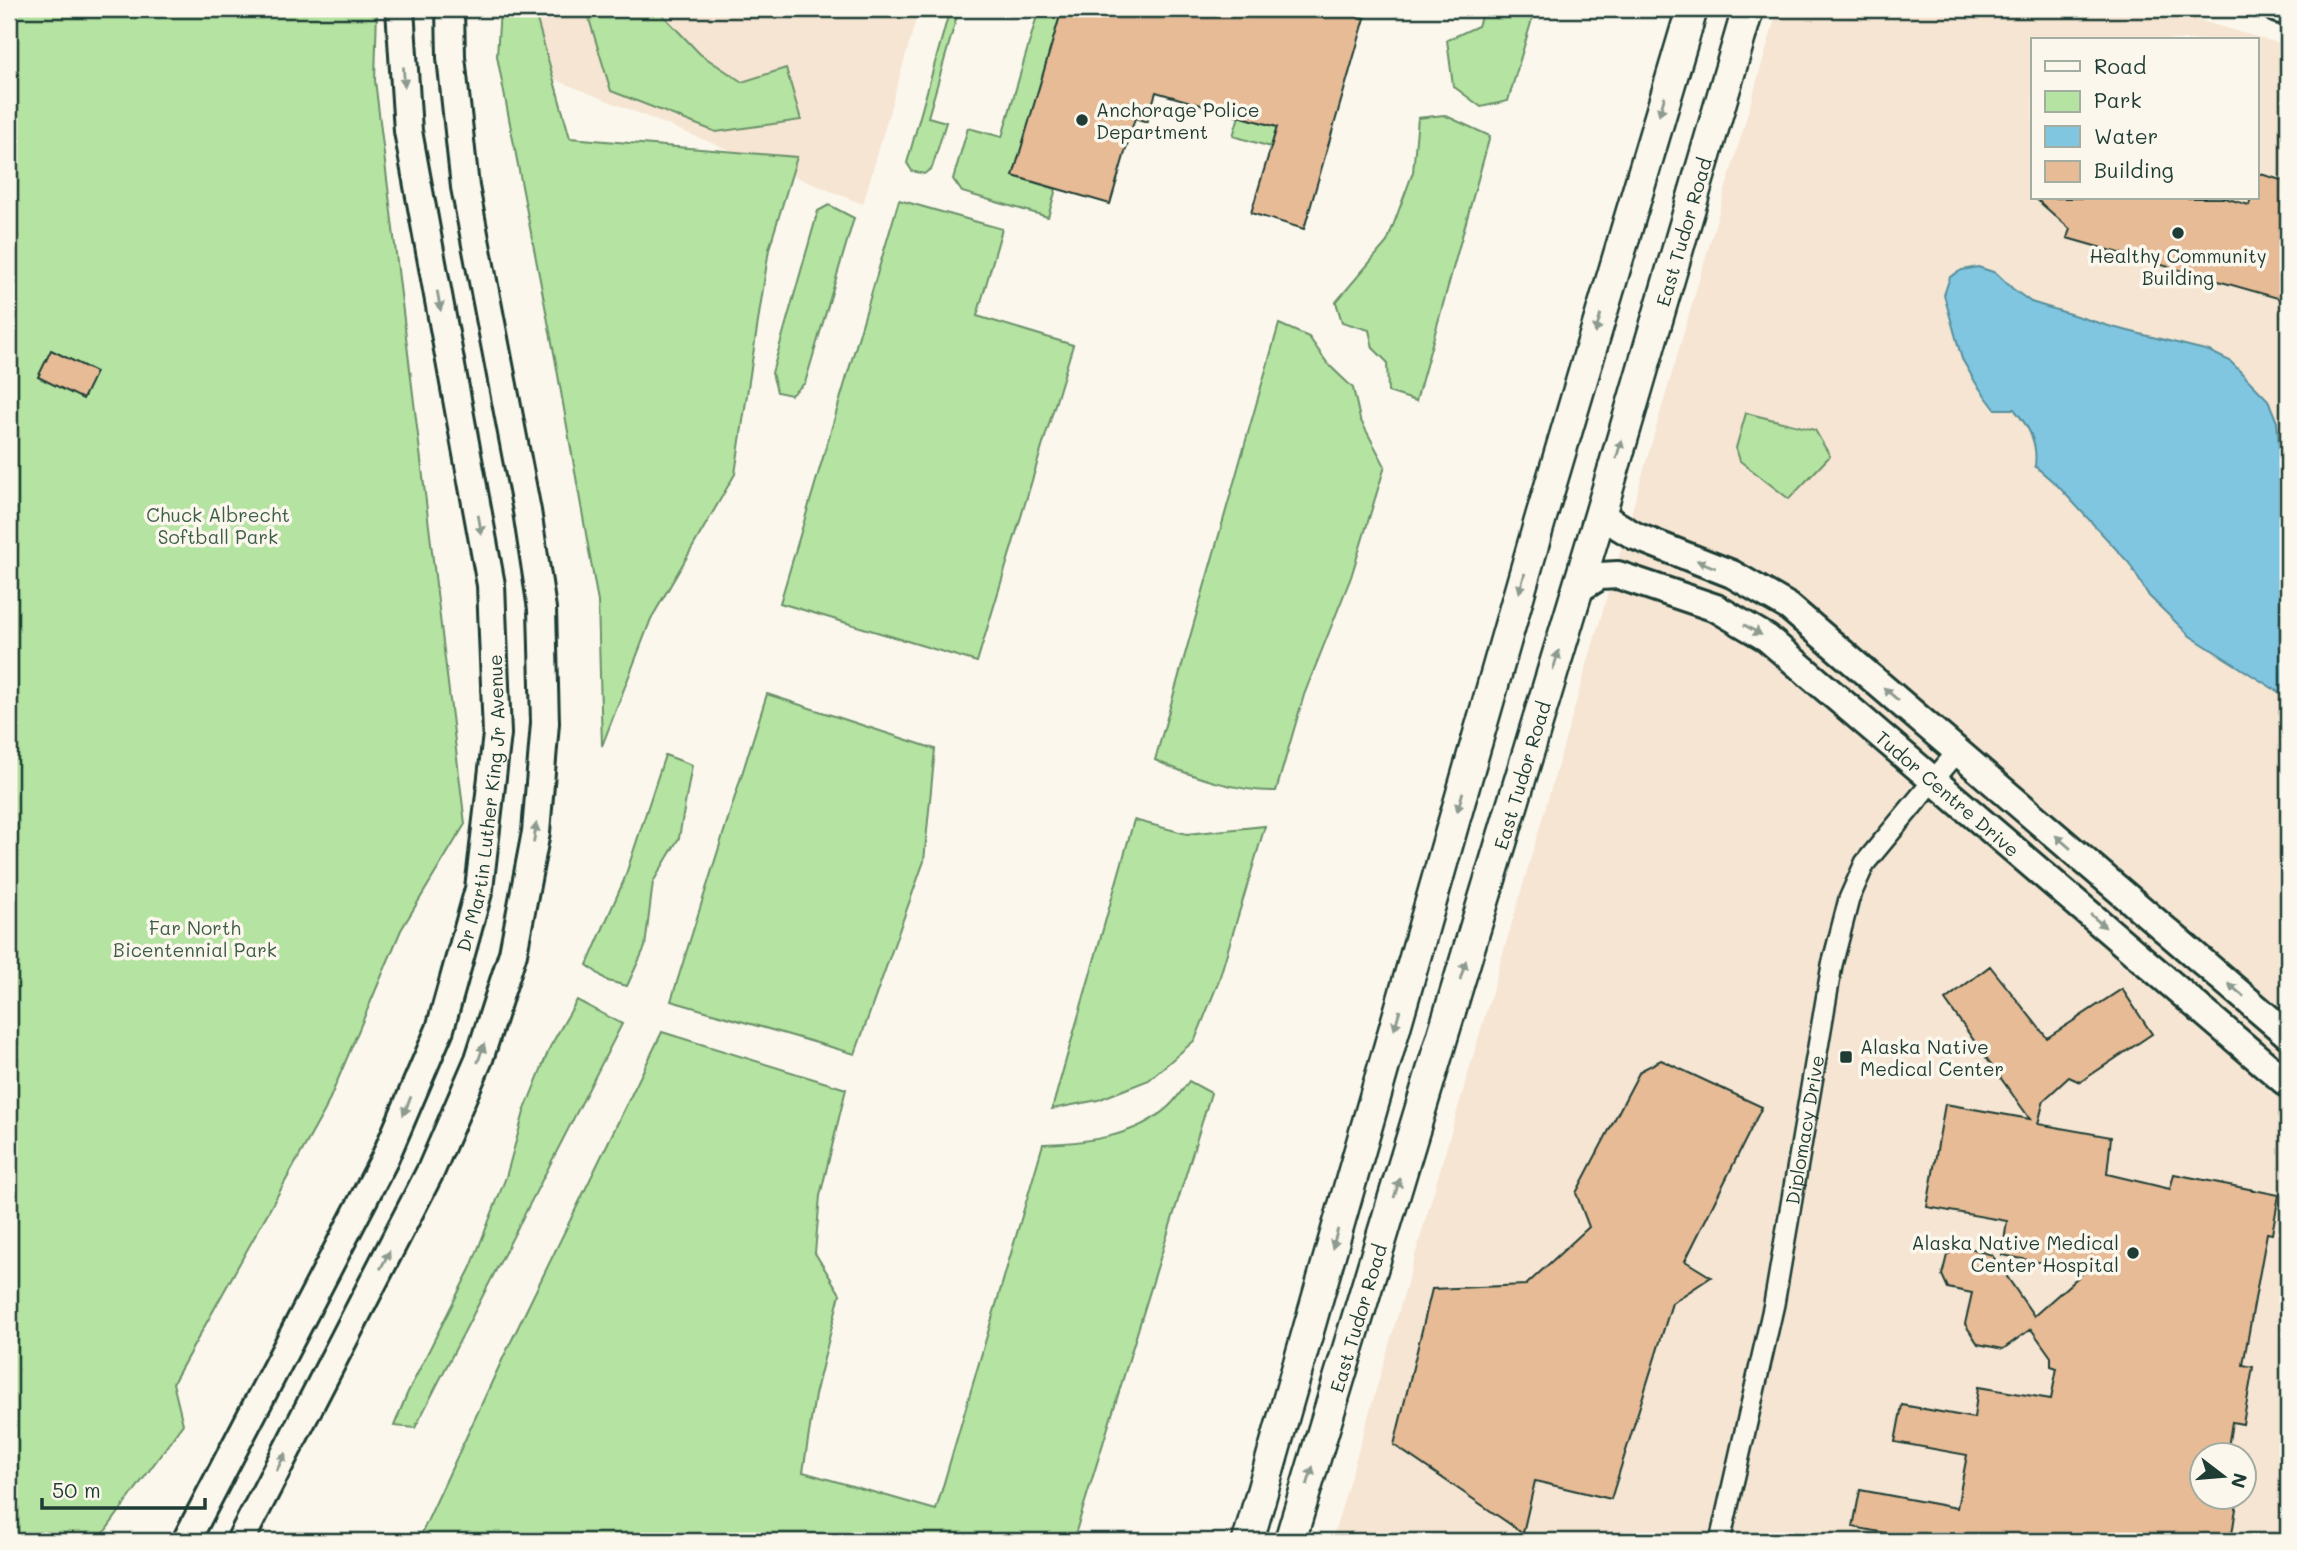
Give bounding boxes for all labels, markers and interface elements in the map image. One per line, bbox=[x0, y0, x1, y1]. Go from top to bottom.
legend bbox=[2031, 38, 2258, 200]
text: Road bbox=[2094, 52, 2146, 79]
one-way arrow bbox=[399, 66, 410, 88]
text: Park bbox=[2094, 86, 2142, 113]
one-way arrow bbox=[1657, 96, 1667, 117]
place label: Anchorage Police Department bbox=[1096, 97, 1259, 144]
marker: Anchorage Police Department bbox=[1074, 112, 1090, 128]
text: Water bbox=[2094, 122, 2158, 149]
street label: East Tudor Road bbox=[1649, 154, 1716, 309]
text: Building bbox=[2094, 156, 2174, 183]
marker: Healthy Community Building bbox=[2170, 225, 2186, 241]
place label: Healthy Community Building bbox=[2089, 243, 2267, 290]
one-way arrow bbox=[434, 290, 445, 312]
one-way arrow bbox=[1592, 314, 1602, 335]
one-way arrow bbox=[1615, 439, 1625, 460]
park label: Chuck Albrecht Softball Park bbox=[146, 502, 290, 549]
one-way arrow bbox=[475, 514, 486, 536]
one-way arrow bbox=[1696, 558, 1717, 569]
one-way arrow bbox=[1516, 572, 1527, 594]
one-way arrow bbox=[1743, 624, 1762, 636]
one-way arrow bbox=[1552, 649, 1562, 670]
street label: Dr Martin Luther King Jr Avenue bbox=[450, 654, 510, 954]
one-way arrow bbox=[1882, 687, 1900, 702]
street label: East Tudor Road bbox=[1487, 698, 1556, 852]
street label: Tudor Centre Drive bbox=[1871, 724, 2025, 862]
one-way arrow bbox=[1454, 791, 1464, 812]
one-way arrow bbox=[530, 822, 541, 844]
one-way arrow bbox=[2055, 835, 2072, 850]
one-way arrow bbox=[2089, 913, 2107, 929]
park label: Far North Bicentennial Park bbox=[113, 915, 277, 962]
one-way arrow bbox=[1458, 959, 1468, 980]
one-way arrow bbox=[2228, 983, 2245, 998]
one-way arrow bbox=[1391, 1010, 1402, 1032]
place label: Alaska Native Medical Center bbox=[1860, 1034, 2004, 1081]
one-way arrow bbox=[476, 1043, 487, 1064]
marker: Alaska Native Medical Center bbox=[1838, 1049, 1854, 1065]
street label: Diplomacy Drive bbox=[1779, 1053, 1829, 1206]
one-way arrow bbox=[402, 1096, 413, 1117]
one-way arrow bbox=[1392, 1177, 1403, 1198]
one-way arrow bbox=[1329, 1229, 1339, 1250]
place label: Alaska Native Medical Center Hospital bbox=[1912, 1230, 2119, 1277]
street label: East Tudor Road bbox=[1323, 1241, 1392, 1395]
marker: Alaska Native Medical Center Hospital bbox=[2125, 1245, 2141, 1261]
one-way arrow bbox=[380, 1250, 391, 1270]
north arrow bbox=[2188, 1442, 2258, 1512]
one-way arrow bbox=[276, 1452, 287, 1472]
one-way arrow bbox=[1305, 1465, 1316, 1486]
scale bar bbox=[42, 1466, 205, 1510]
text: N bbox=[2226, 1470, 2254, 1491]
text: 50 m bbox=[52, 1476, 101, 1503]

